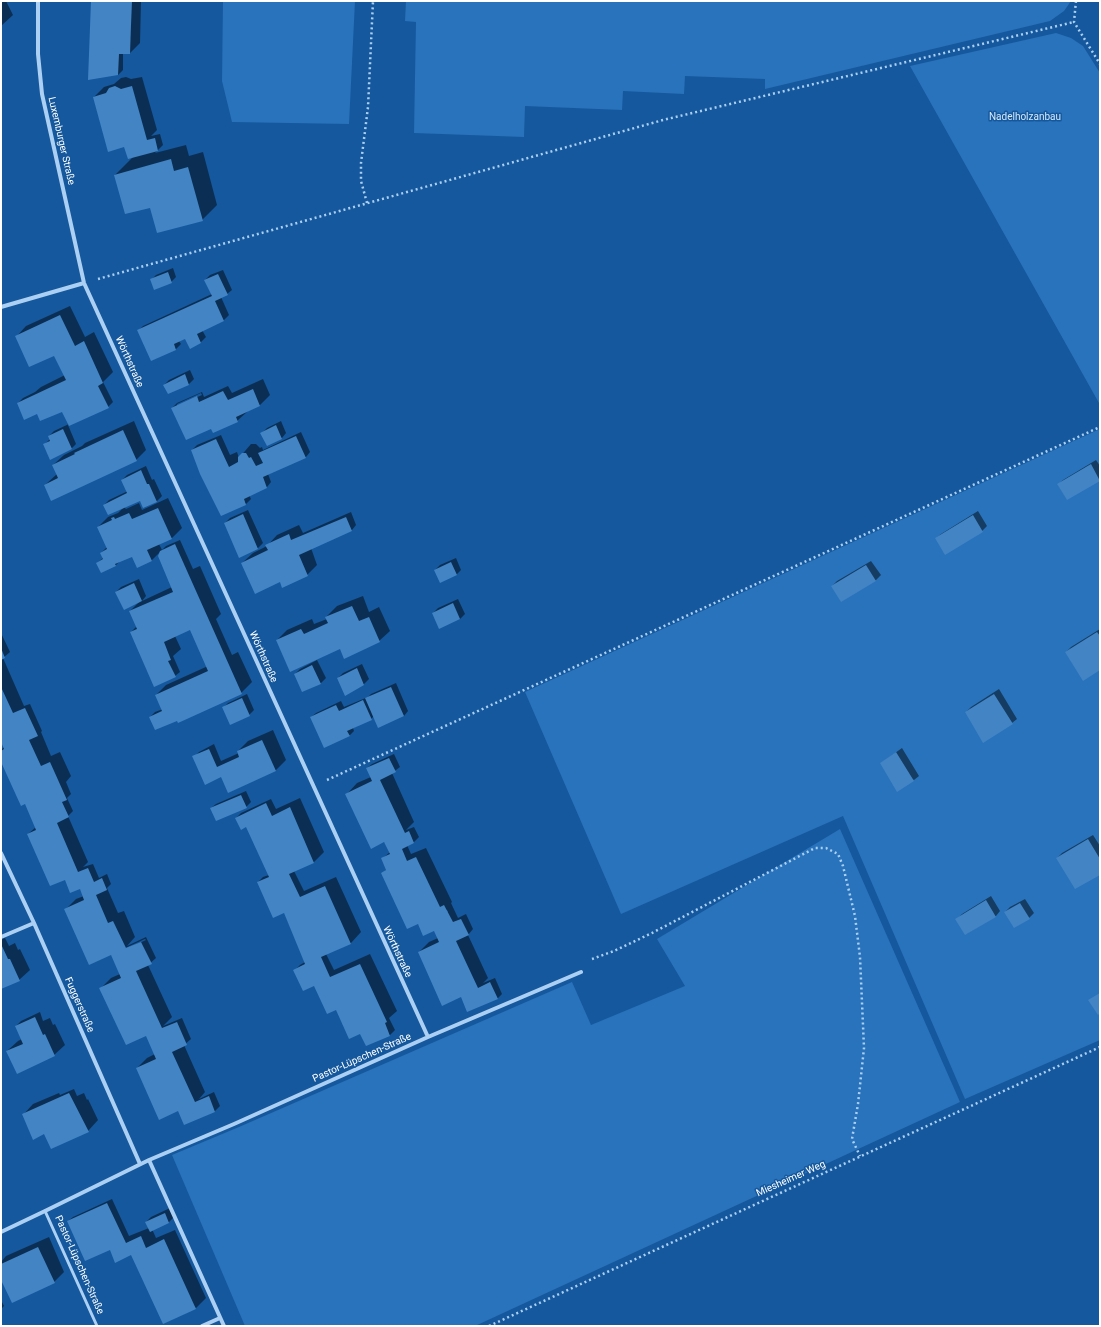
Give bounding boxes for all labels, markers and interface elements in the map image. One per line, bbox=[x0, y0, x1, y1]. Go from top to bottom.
street label: Luxemburger Straße bbox=[45, 96, 77, 186]
park label: Nadelholzanbau bbox=[989, 111, 1061, 123]
street label: Wörthstraße bbox=[112, 334, 146, 390]
street label: Wörthstraße bbox=[246, 629, 280, 685]
street label: Wörthstraße bbox=[380, 924, 414, 980]
street label: Fuggerstraße bbox=[61, 976, 97, 1034]
street label: Pastor-Lüpschen-Straße bbox=[311, 1031, 413, 1085]
street label: Miesheimer Weg bbox=[755, 1158, 827, 1200]
street label: Pastor-Lüpschen-Straße bbox=[52, 1214, 106, 1316]

